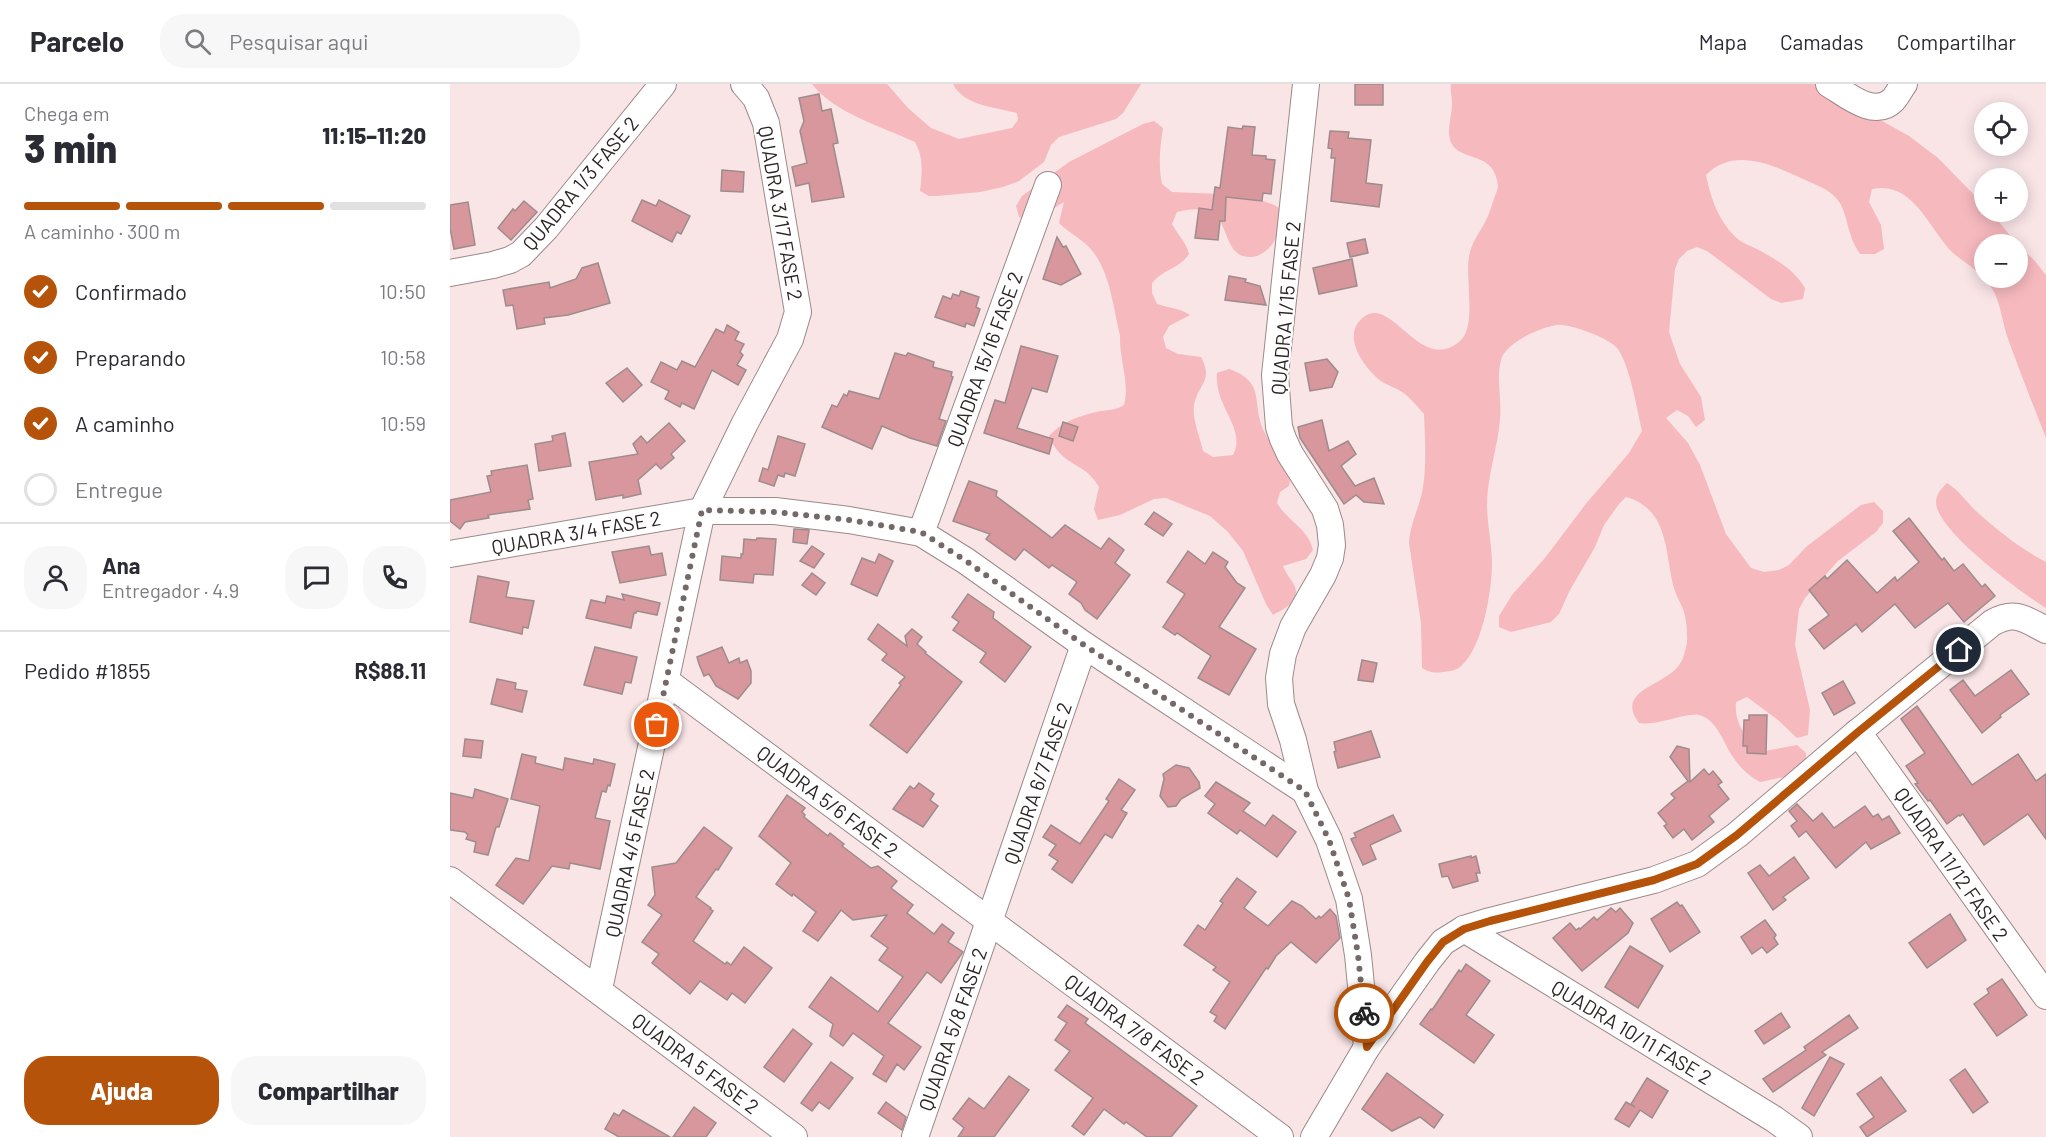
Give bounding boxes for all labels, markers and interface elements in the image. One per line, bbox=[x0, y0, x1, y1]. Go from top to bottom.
search box bbox=[160, 14, 580, 68]
text: Parcelo bbox=[30, 24, 124, 58]
icon: search bbox=[181, 25, 214, 58]
text: Pesquisar aqui bbox=[229, 28, 369, 54]
text: Mapa bbox=[1699, 29, 1747, 54]
text: Camadas bbox=[1780, 29, 1864, 54]
text: Compartilhar bbox=[1897, 29, 2016, 54]
text: Chega em bbox=[24, 101, 110, 125]
map controls bbox=[1974, 102, 2028, 288]
button: locate bbox=[1974, 102, 2028, 156]
street label: QUADRA 1/3 FASE 2 bbox=[517, 111, 643, 255]
text: 11:15–11:20 bbox=[322, 122, 426, 148]
text: 3 min bbox=[24, 124, 117, 171]
street label: QUADRA 3/17 FASE 2 bbox=[754, 124, 808, 302]
button: + bbox=[1974, 168, 2028, 222]
text: A caminho · 300 m bbox=[24, 219, 180, 243]
street label: QUADRA 1/15 FASE 2 bbox=[1265, 220, 1305, 396]
button: − bbox=[1974, 234, 2028, 288]
street label: QUADRA 15/16 FASE 2 bbox=[941, 268, 1027, 450]
icon: check bbox=[24, 275, 57, 308]
text: Confirmado bbox=[75, 278, 187, 304]
text: 10:50 bbox=[379, 279, 426, 303]
icon: check bbox=[24, 341, 57, 374]
text: Preparando bbox=[75, 344, 186, 370]
text: 10:58 bbox=[380, 345, 426, 369]
icon: check bbox=[24, 407, 57, 440]
text: A caminho bbox=[75, 410, 175, 436]
text: 10:59 bbox=[380, 411, 426, 435]
text: Entregue bbox=[75, 476, 163, 502]
street label: QUADRA 3/4 FASE 2 bbox=[489, 505, 663, 559]
button: person bbox=[24, 546, 87, 609]
button: chat bbox=[285, 546, 348, 609]
button: phone bbox=[363, 546, 426, 609]
text: Ana bbox=[102, 552, 140, 578]
text: Entregador · 4.9 bbox=[102, 578, 239, 602]
pin bbox=[1933, 624, 1984, 675]
icon: home bbox=[1942, 633, 1975, 666]
text: Pedido #1855 bbox=[24, 657, 151, 683]
text: R$88.11 bbox=[354, 657, 426, 683]
pin bbox=[631, 699, 682, 750]
street label: QUADRA 6/7 FASE 2 bbox=[998, 699, 1076, 867]
icon: bag bbox=[640, 708, 673, 741]
street label: QUADRA 5/6 FASE 2 bbox=[753, 740, 903, 862]
street label: QUADRA 4/5 FASE 2 bbox=[599, 767, 659, 939]
street label: QUADRA 11/12 FASE 2 bbox=[1890, 783, 2014, 945]
street label: QUADRA 5/8 FASE 2 bbox=[913, 944, 991, 1114]
street label: QUADRA 7/8 FASE 2 bbox=[1060, 969, 1210, 1089]
street label: QUADRA 10/11 FASE 2 bbox=[1548, 975, 1716, 1089]
courier bbox=[1334, 983, 1394, 1043]
icon: bike bbox=[1348, 997, 1381, 1030]
street label: QUADRA 5 FASE 2 bbox=[628, 1008, 764, 1118]
button: Ajuda bbox=[24, 1056, 219, 1125]
button: Compartilhar bbox=[231, 1056, 426, 1125]

